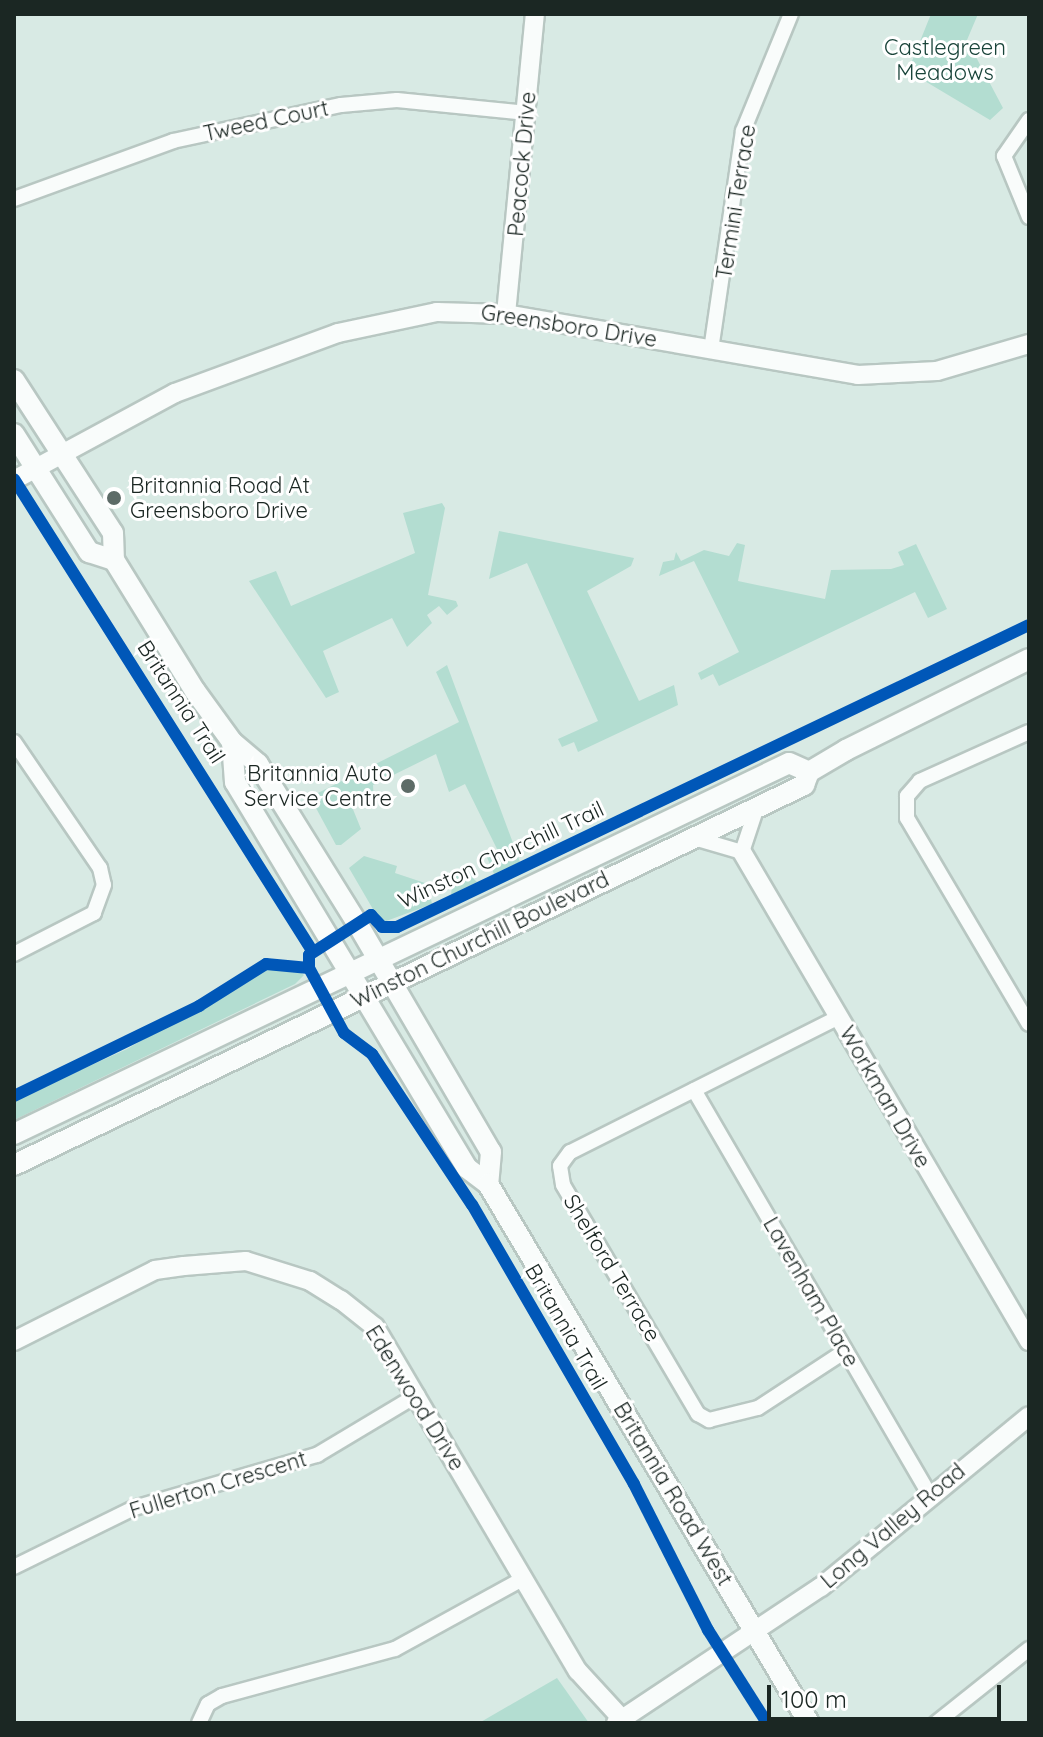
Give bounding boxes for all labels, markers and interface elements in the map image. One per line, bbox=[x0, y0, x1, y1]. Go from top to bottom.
park label: Castlegreen Meadows bbox=[884, 34, 1006, 86]
street label: Peacock Drive bbox=[503, 90, 541, 238]
street label: Tweed Court bbox=[201, 95, 331, 147]
street label: Termini Terrace bbox=[711, 123, 761, 281]
street label: Greensboro Drive bbox=[479, 299, 659, 353]
place label: Britannia Road At Greensboro Drive bbox=[130, 472, 310, 524]
marker: Britannia Road At Greensboro Drive bbox=[105, 489, 123, 507]
street label: Britannia Trail bbox=[132, 636, 230, 768]
place label: Britannia Auto Service Centre bbox=[244, 760, 392, 812]
marker: Britannia Auto Service Centre bbox=[399, 777, 417, 795]
street label: Winston Churchill Trail bbox=[394, 796, 608, 914]
street label: Winston Churchill Boulevard bbox=[347, 866, 613, 1014]
street label: Workman Drive bbox=[834, 1021, 936, 1173]
street label: Shelford Terrace bbox=[558, 1190, 666, 1346]
street label: Lavenham Place bbox=[757, 1212, 865, 1372]
street label: Britannia Trail bbox=[519, 1259, 613, 1395]
street label: Edenwood Drive bbox=[360, 1321, 470, 1475]
street label: Britannia Road West bbox=[608, 1397, 738, 1591]
street label: Fullerton Crescent bbox=[126, 1445, 310, 1525]
street label: Long Valley Road bbox=[815, 1458, 971, 1594]
scale bar bbox=[771, 1669, 1005, 1719]
text: 100 m bbox=[781, 1684, 847, 1714]

